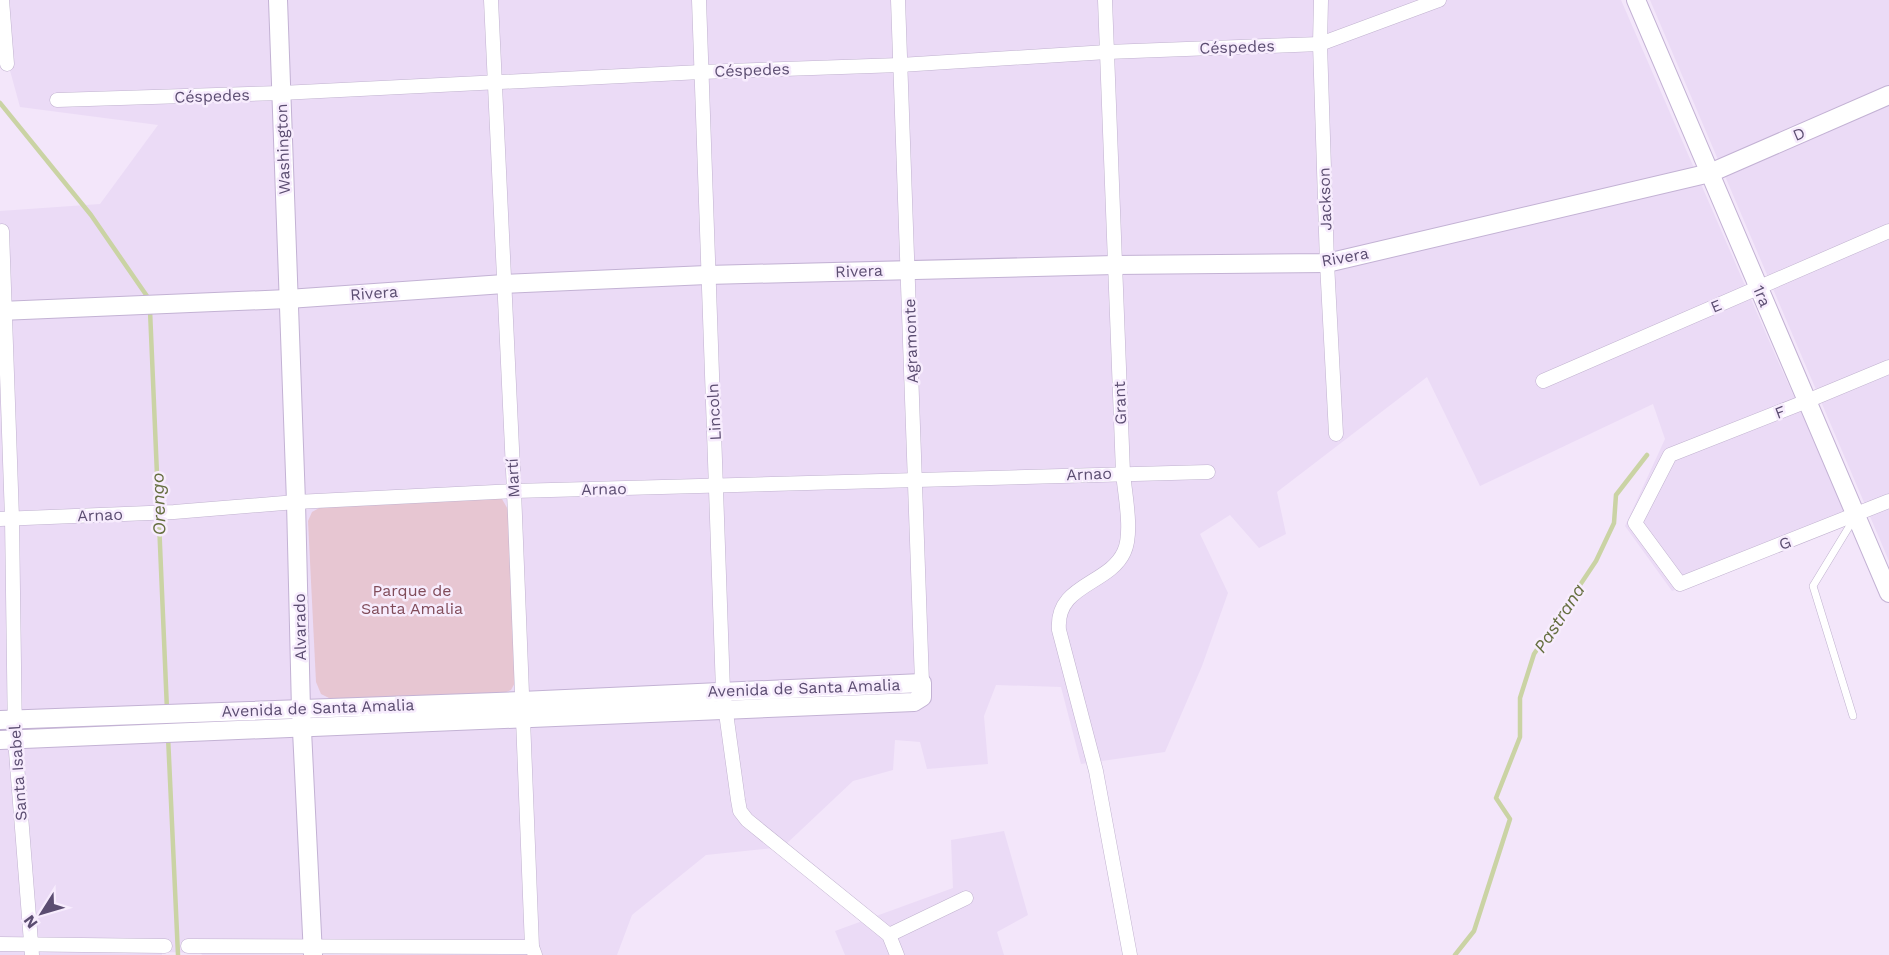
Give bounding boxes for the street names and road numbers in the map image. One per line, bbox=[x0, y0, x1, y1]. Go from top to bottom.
street label: Céspedes bbox=[1199, 36, 1275, 58]
street label: Céspedes bbox=[714, 59, 790, 81]
street label: Céspedes bbox=[174, 85, 250, 107]
street label: Washington bbox=[272, 103, 294, 195]
street label: D bbox=[1790, 123, 1808, 145]
street label: Jackson bbox=[1314, 167, 1336, 231]
street label: Rivera bbox=[1320, 243, 1370, 271]
street label: Rivera bbox=[835, 261, 883, 281]
street label: Rivera bbox=[350, 282, 398, 304]
street label: 1ra bbox=[1749, 282, 1775, 310]
street label: E bbox=[1708, 295, 1724, 317]
street label: Agramonte bbox=[900, 298, 922, 384]
street label: Grant bbox=[1110, 381, 1130, 425]
street label: Lincoln bbox=[703, 383, 725, 441]
street label: F bbox=[1772, 401, 1788, 423]
street label: Martí bbox=[502, 458, 524, 498]
street label: Arnao bbox=[1066, 464, 1112, 484]
street label: Arnao bbox=[581, 479, 627, 499]
street label: Arnao bbox=[77, 505, 123, 525]
street label: G bbox=[1776, 532, 1794, 554]
street label: Alvarado bbox=[290, 593, 310, 661]
street label: Avenida de Santa Amalia bbox=[707, 675, 901, 701]
street label: Avenida de Santa Amalia bbox=[221, 695, 415, 721]
street label: Santa Isabel bbox=[5, 724, 31, 822]

